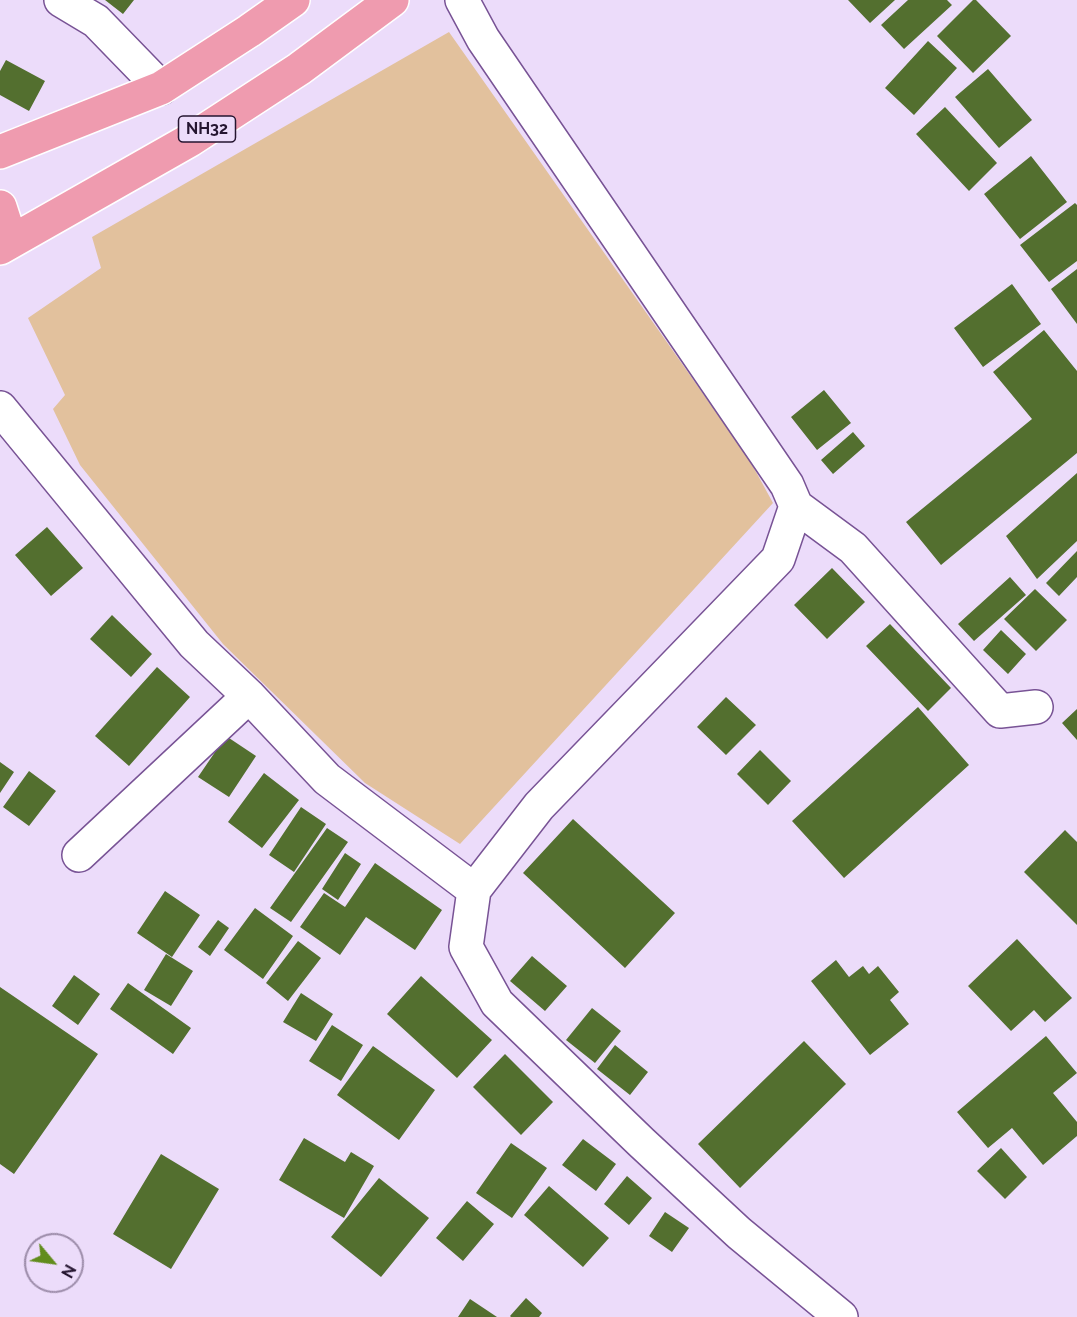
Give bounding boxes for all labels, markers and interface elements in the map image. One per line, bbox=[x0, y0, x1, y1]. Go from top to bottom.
road number: NH32 bbox=[178, 116, 236, 142]
north arrow bbox=[24, 1233, 84, 1293]
text: N bbox=[57, 1261, 80, 1281]

